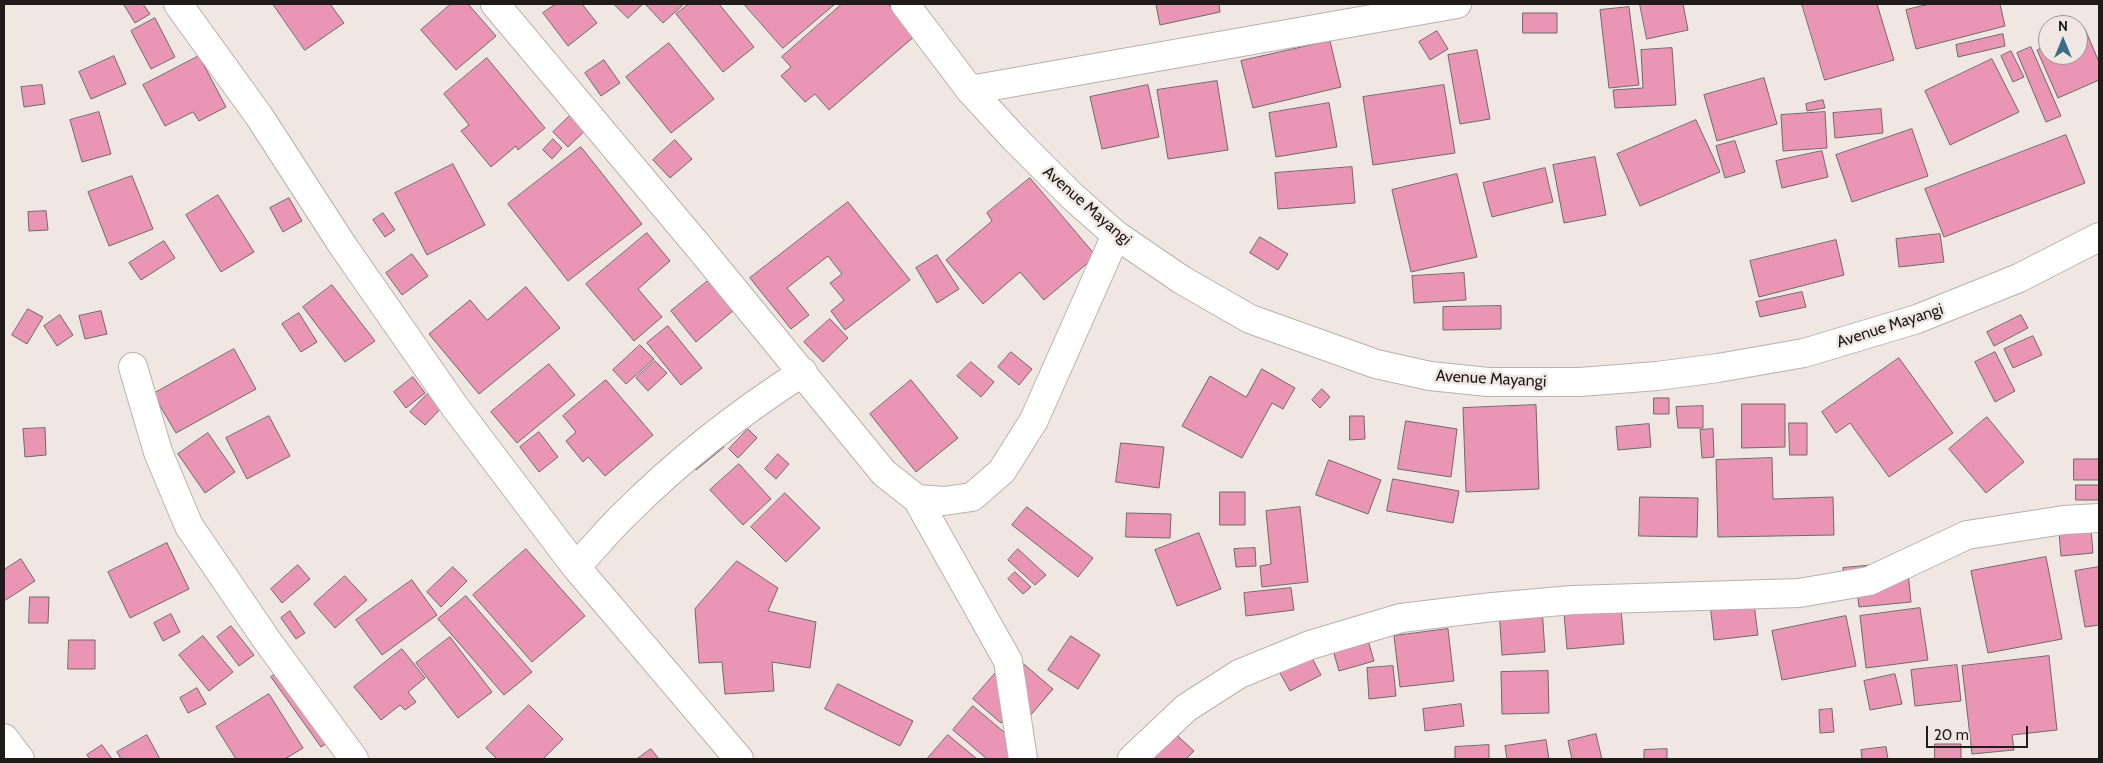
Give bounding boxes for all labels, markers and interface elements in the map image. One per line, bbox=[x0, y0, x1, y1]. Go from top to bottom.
north arrow bbox=[2038, 15, 2088, 65]
text: N bbox=[2058, 17, 2068, 35]
street label: Avenue Mayangi bbox=[1039, 162, 1135, 250]
street label: Avenue Mayangi bbox=[1834, 300, 1946, 352]
street label: Avenue Mayangi bbox=[1435, 367, 1547, 391]
scale bar bbox=[1928, 716, 2030, 748]
text: 20 m bbox=[1934, 726, 1969, 744]

